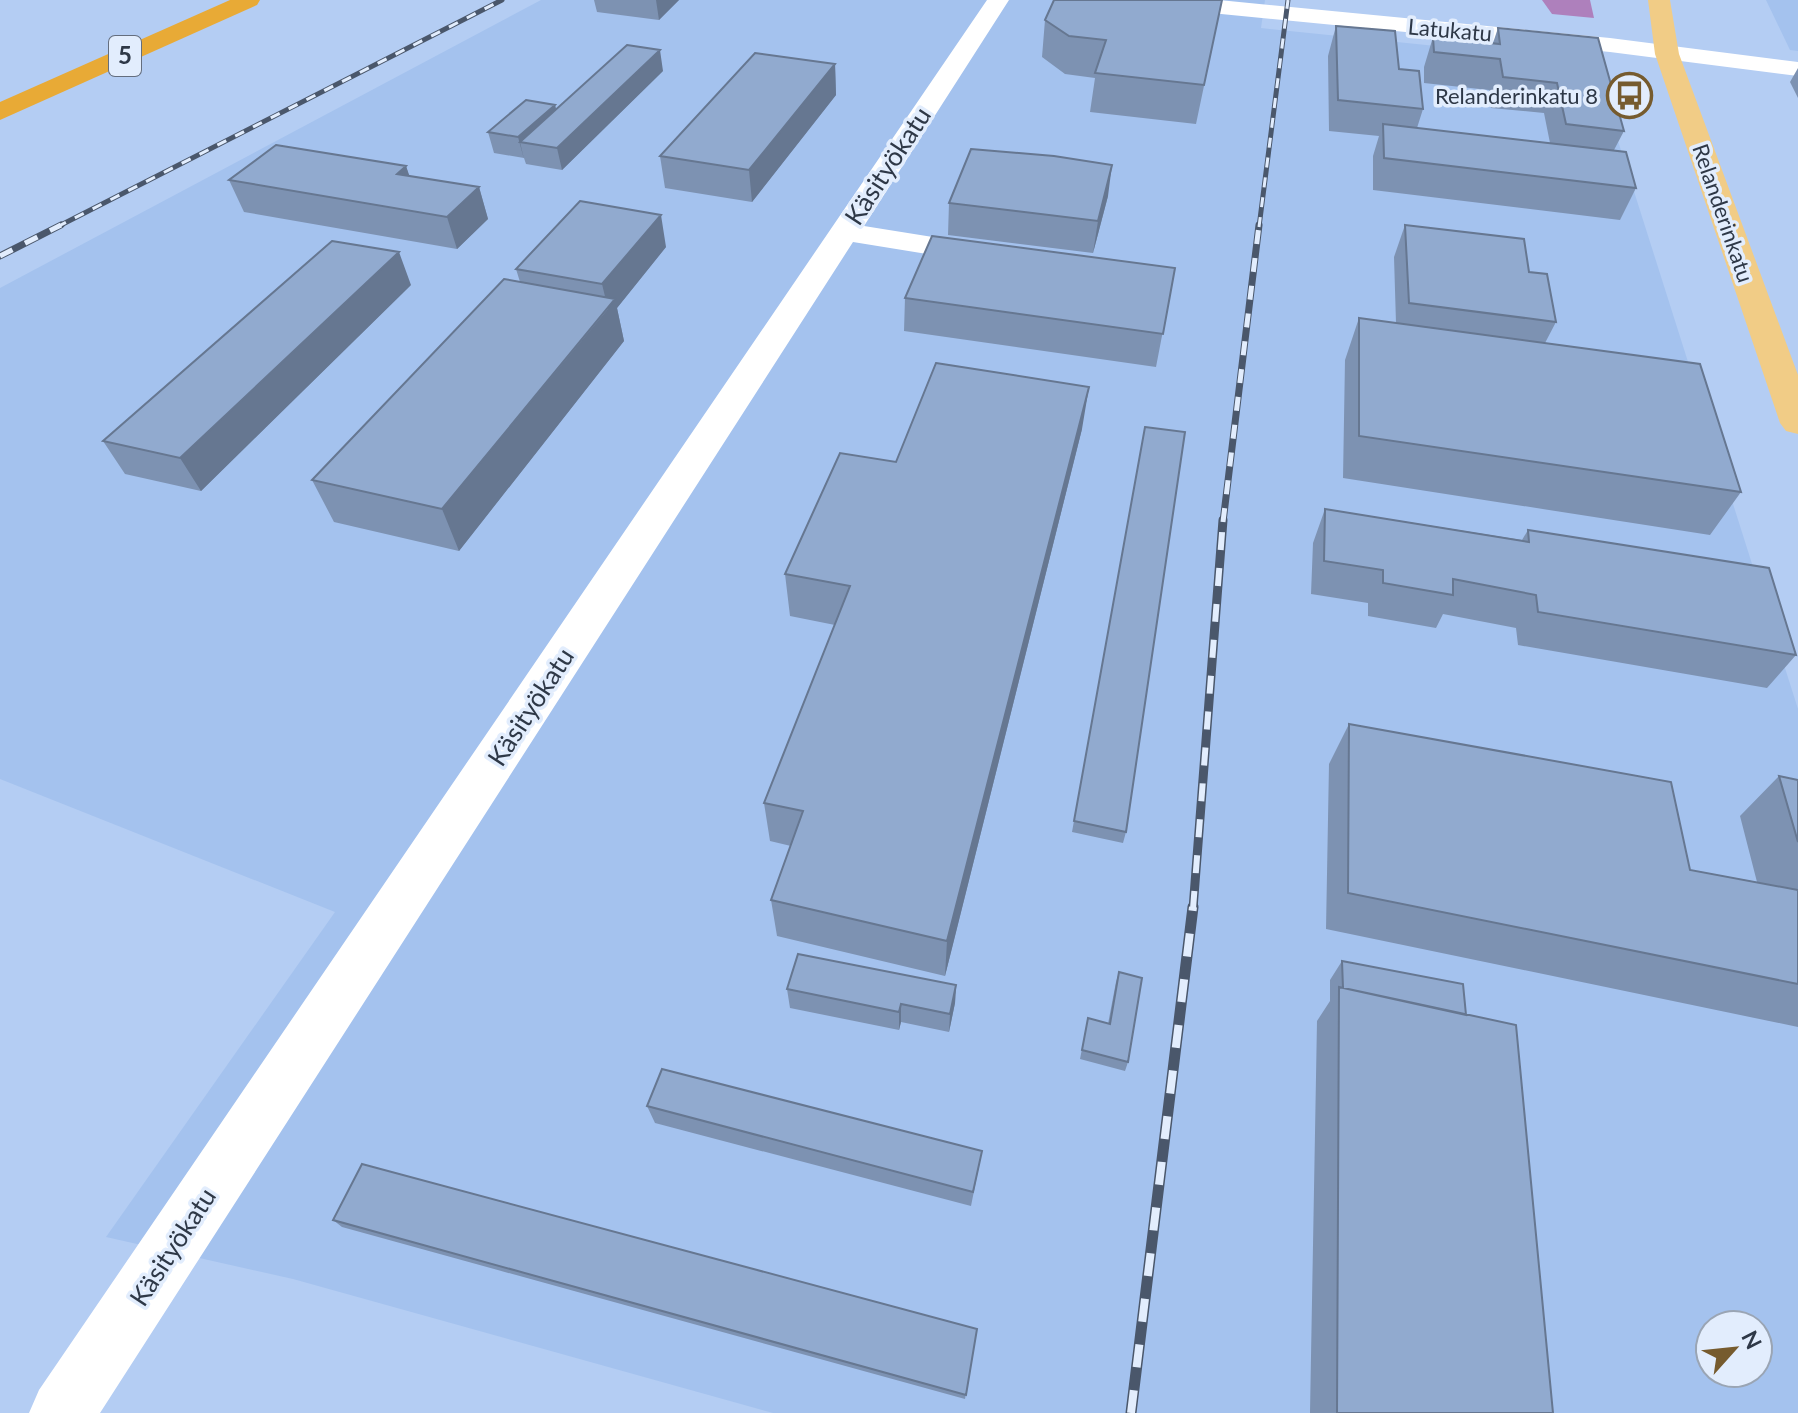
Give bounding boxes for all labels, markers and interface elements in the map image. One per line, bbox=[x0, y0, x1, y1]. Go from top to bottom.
street label: Latukatu bbox=[1407, 12, 1493, 47]
road number: 5 bbox=[109, 36, 141, 76]
bus stop icon: Relanderinkatu 8 bbox=[1605, 72, 1653, 120]
place label: Relanderinkatu 8 bbox=[1435, 82, 1598, 109]
street label: Käsityökatu bbox=[837, 100, 937, 231]
street label: Relanderinkatu bbox=[1687, 140, 1760, 286]
street label: Käsityökatu bbox=[480, 641, 580, 772]
street label: Käsityökatu bbox=[122, 1181, 222, 1312]
north arrow bbox=[1694, 1309, 1774, 1389]
text: N bbox=[1736, 1326, 1768, 1353]

